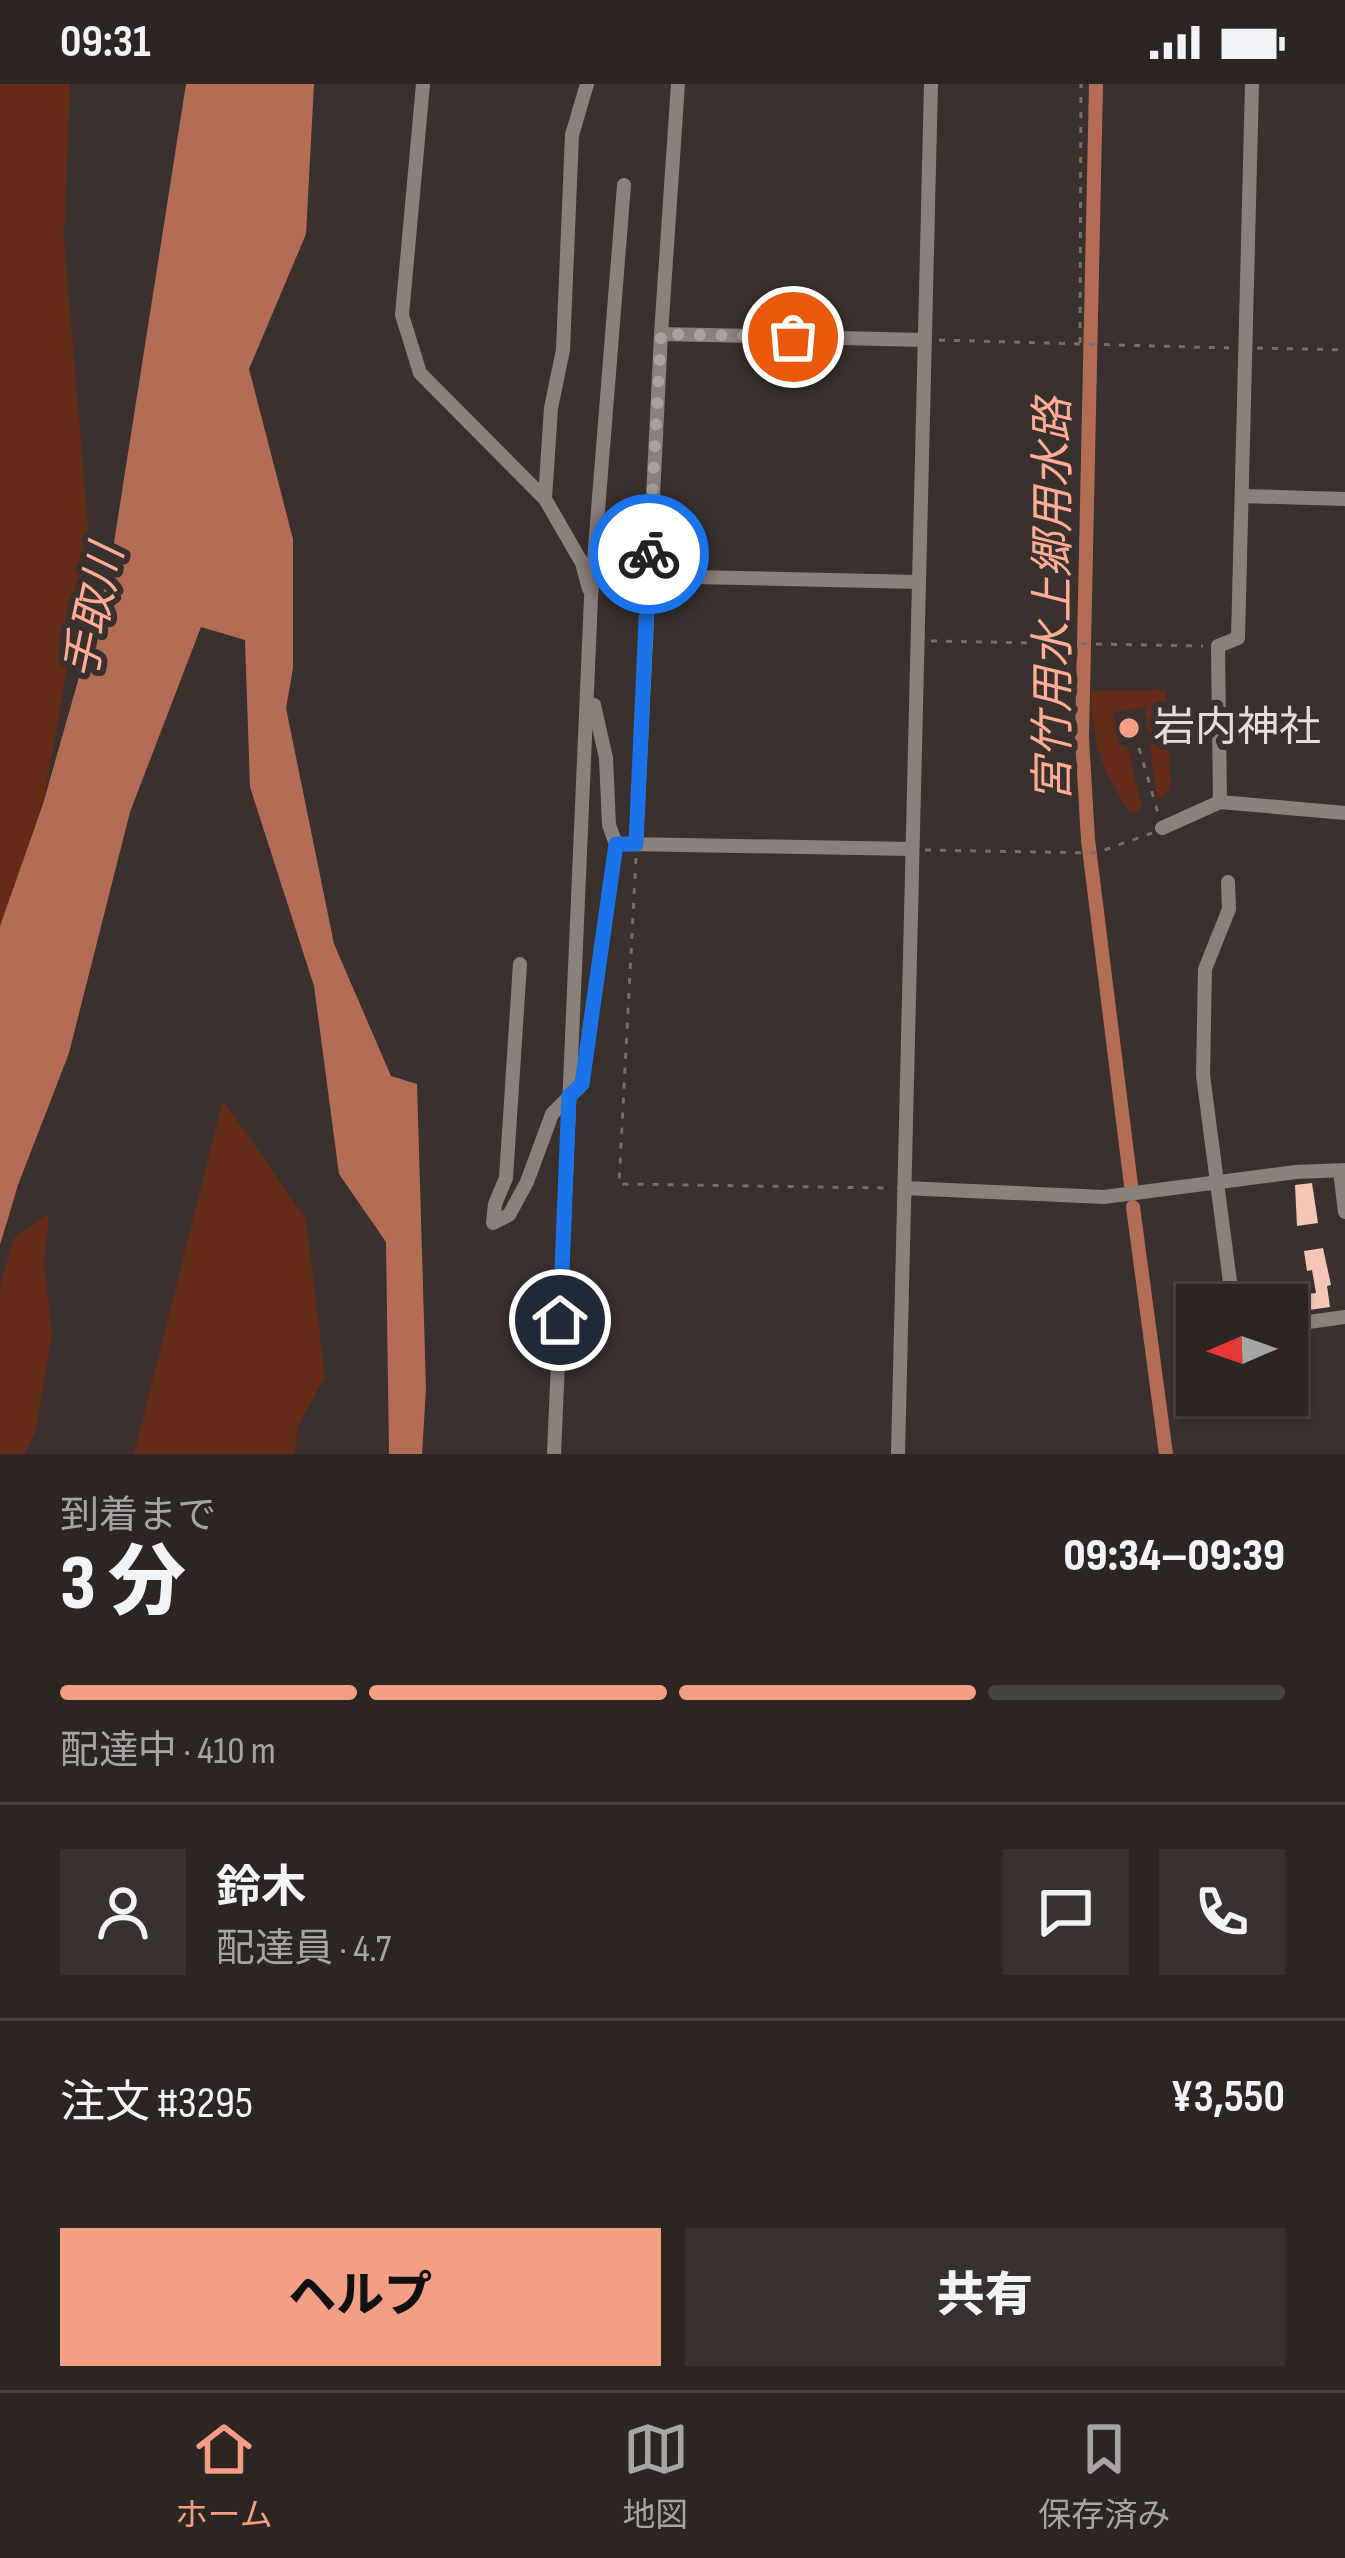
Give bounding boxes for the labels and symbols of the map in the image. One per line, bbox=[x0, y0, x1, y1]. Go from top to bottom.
pin bbox=[742, 286, 844, 388]
water label: 宮竹用水上郷用水路 bbox=[1027, 394, 1082, 803]
courier bbox=[589, 494, 709, 614]
water label: 手取川 bbox=[54, 536, 137, 684]
place label: 岩内神社 bbox=[1153, 703, 1321, 754]
marker: 岩内神社 bbox=[1116, 715, 1142, 741]
pin bbox=[509, 1269, 611, 1371]
north arrow bbox=[1176, 1284, 1308, 1416]

